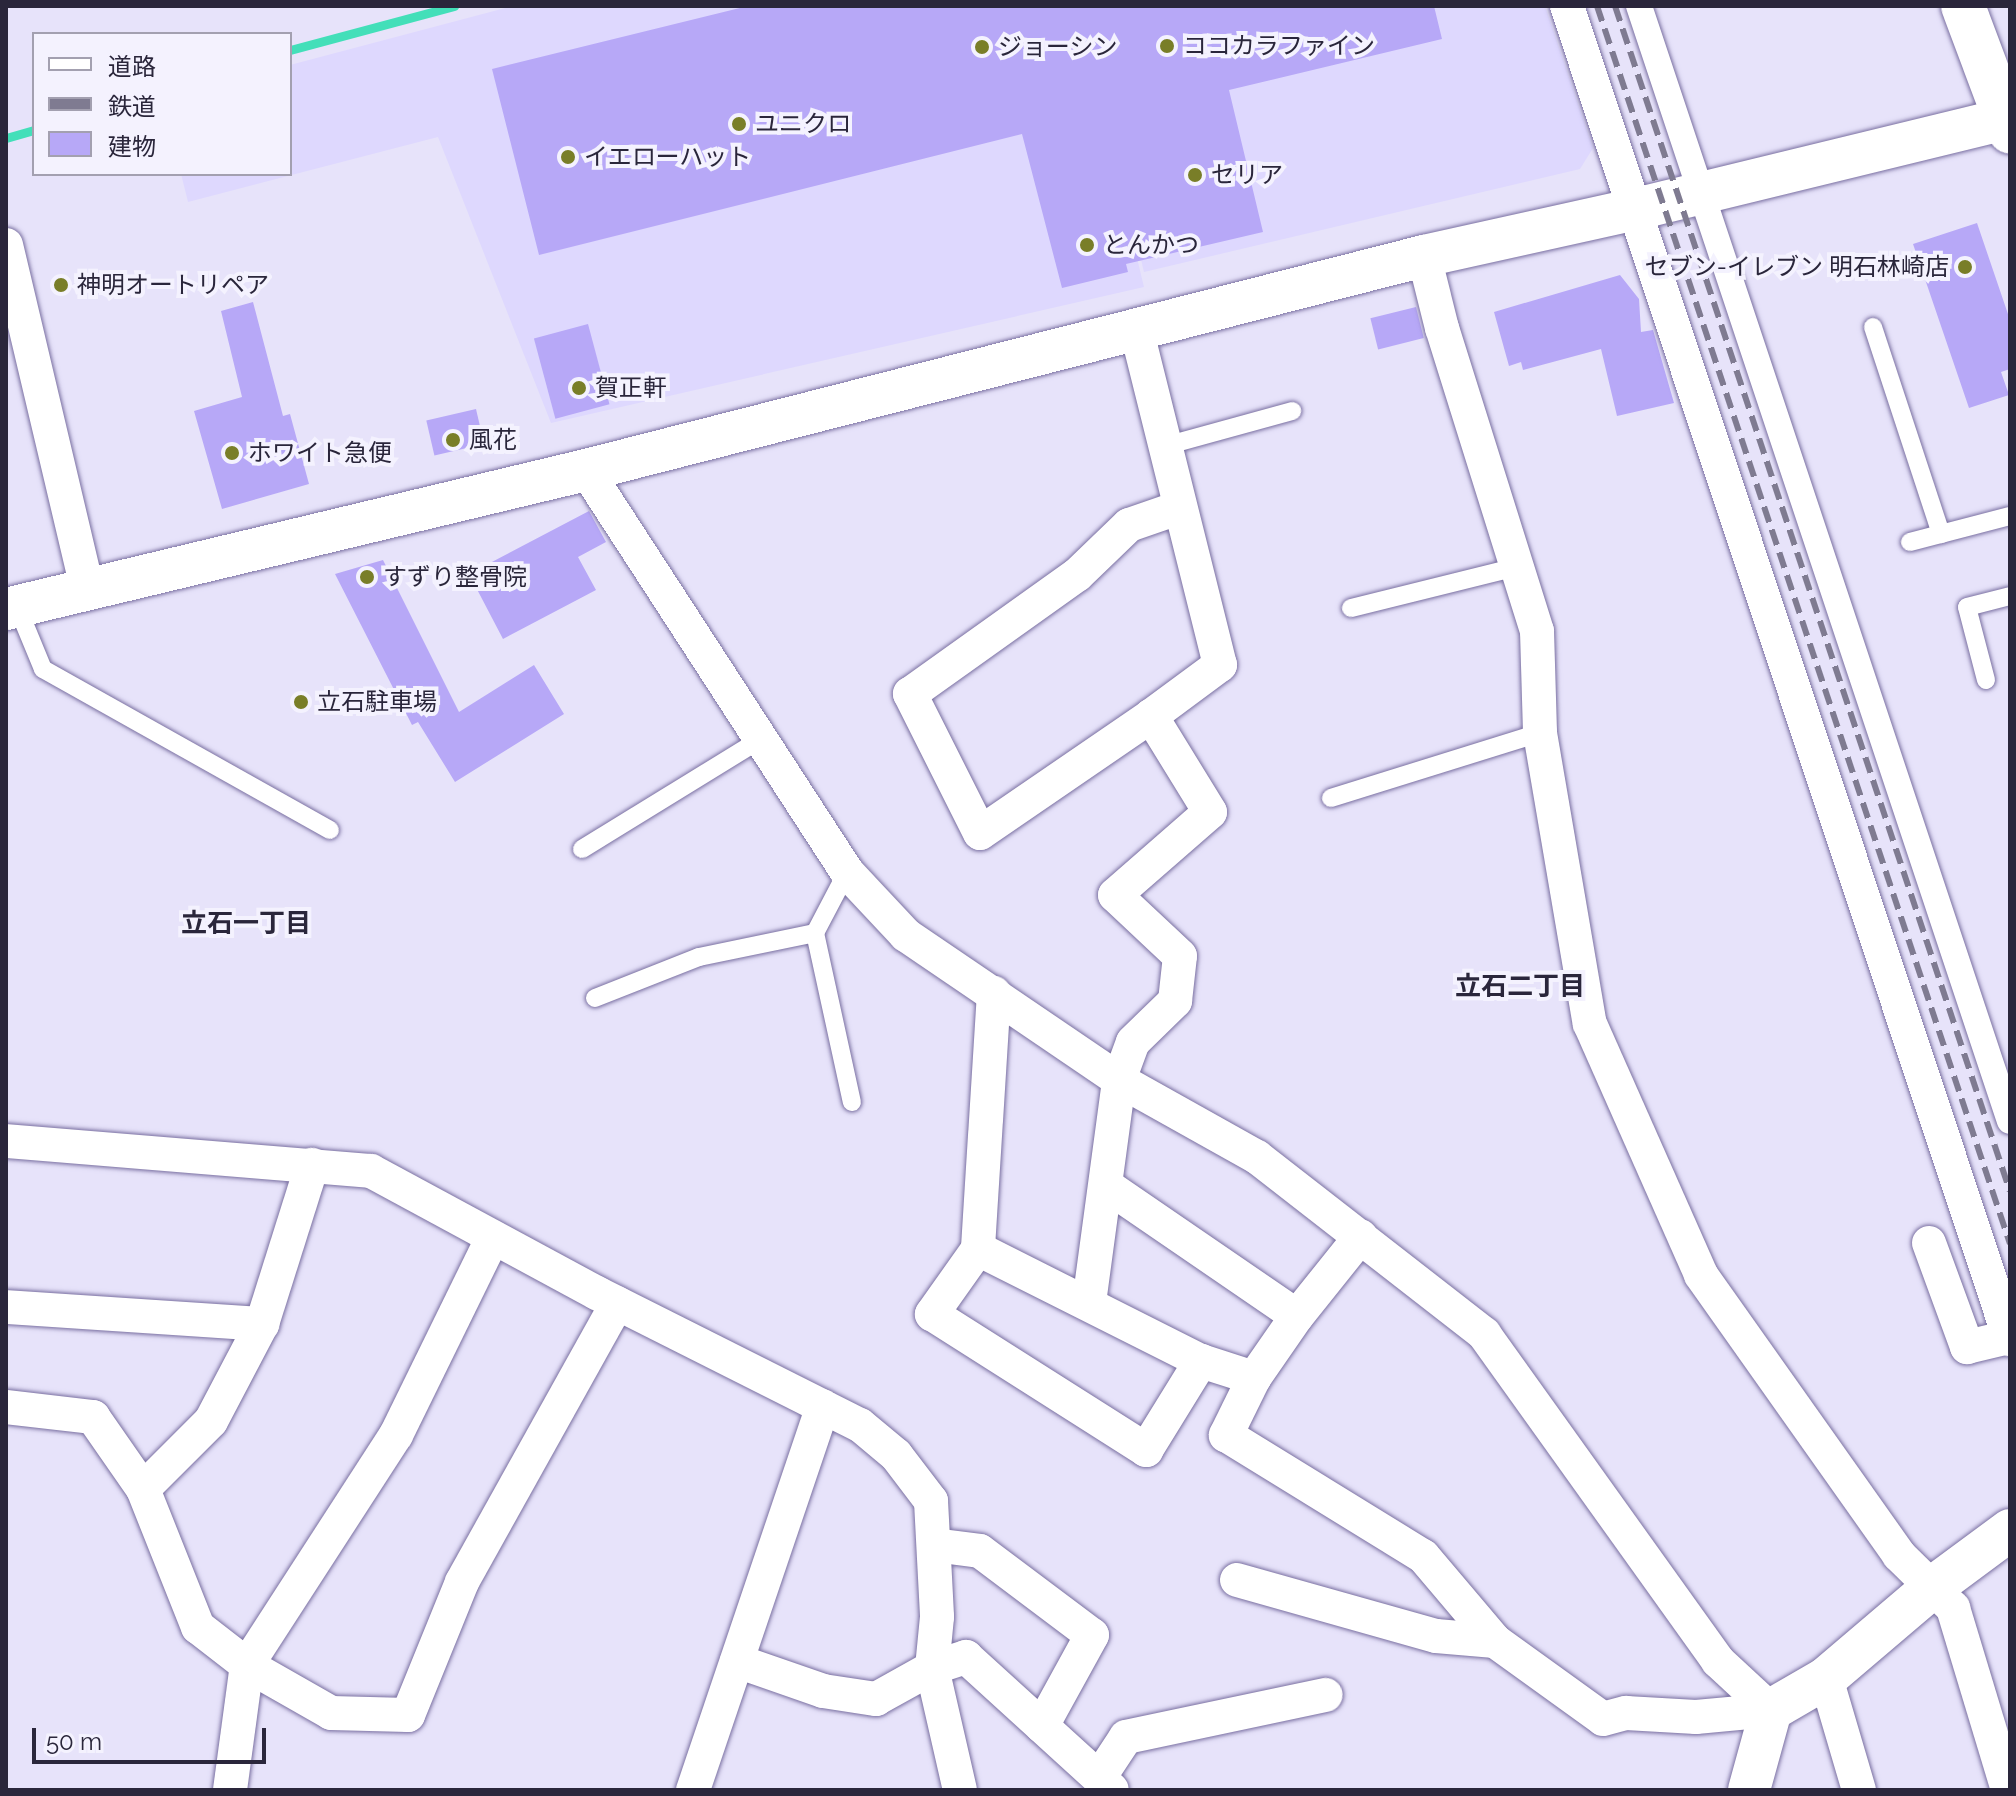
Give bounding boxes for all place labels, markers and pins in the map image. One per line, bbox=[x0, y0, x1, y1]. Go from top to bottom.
place label: ココカラファイン bbox=[1183, 32, 1375, 60]
place label: ジョーシン bbox=[998, 33, 1118, 61]
marker: ココカラファイン bbox=[1158, 37, 1176, 55]
marker: ジョーシン bbox=[973, 38, 991, 56]
place label: ユニクロ bbox=[755, 110, 851, 138]
marker: ユニクロ bbox=[730, 115, 748, 133]
place label: イエローハット bbox=[584, 143, 752, 171]
marker: イエローハット bbox=[559, 148, 577, 166]
place label: セリア bbox=[1211, 161, 1283, 189]
marker: セリア bbox=[1186, 166, 1204, 184]
place label: とんかつ bbox=[1103, 231, 1199, 259]
marker: とんかつ bbox=[1078, 236, 1096, 254]
place label: セブン-イレブン 明石林崎店 bbox=[1645, 253, 1949, 281]
marker: セブン-イレブン 明石林崎店 bbox=[1956, 258, 1974, 276]
place label: 神明オートリペア bbox=[77, 271, 269, 299]
marker: 神明オートリペア bbox=[52, 276, 70, 294]
place label: 賀正軒 bbox=[595, 374, 667, 402]
marker: 賀正軒 bbox=[570, 379, 588, 397]
place label: 風花 bbox=[469, 426, 517, 454]
marker: 風花 bbox=[444, 431, 462, 449]
place label: ホワイト急便 bbox=[248, 439, 392, 467]
marker: ホワイト急便 bbox=[223, 444, 241, 462]
place label: すずり整骨院 bbox=[383, 563, 527, 591]
marker: すずり整骨院 bbox=[358, 568, 376, 586]
place label: 立石駐車場 bbox=[317, 688, 437, 716]
marker: 立石駐車場 bbox=[292, 693, 310, 711]

